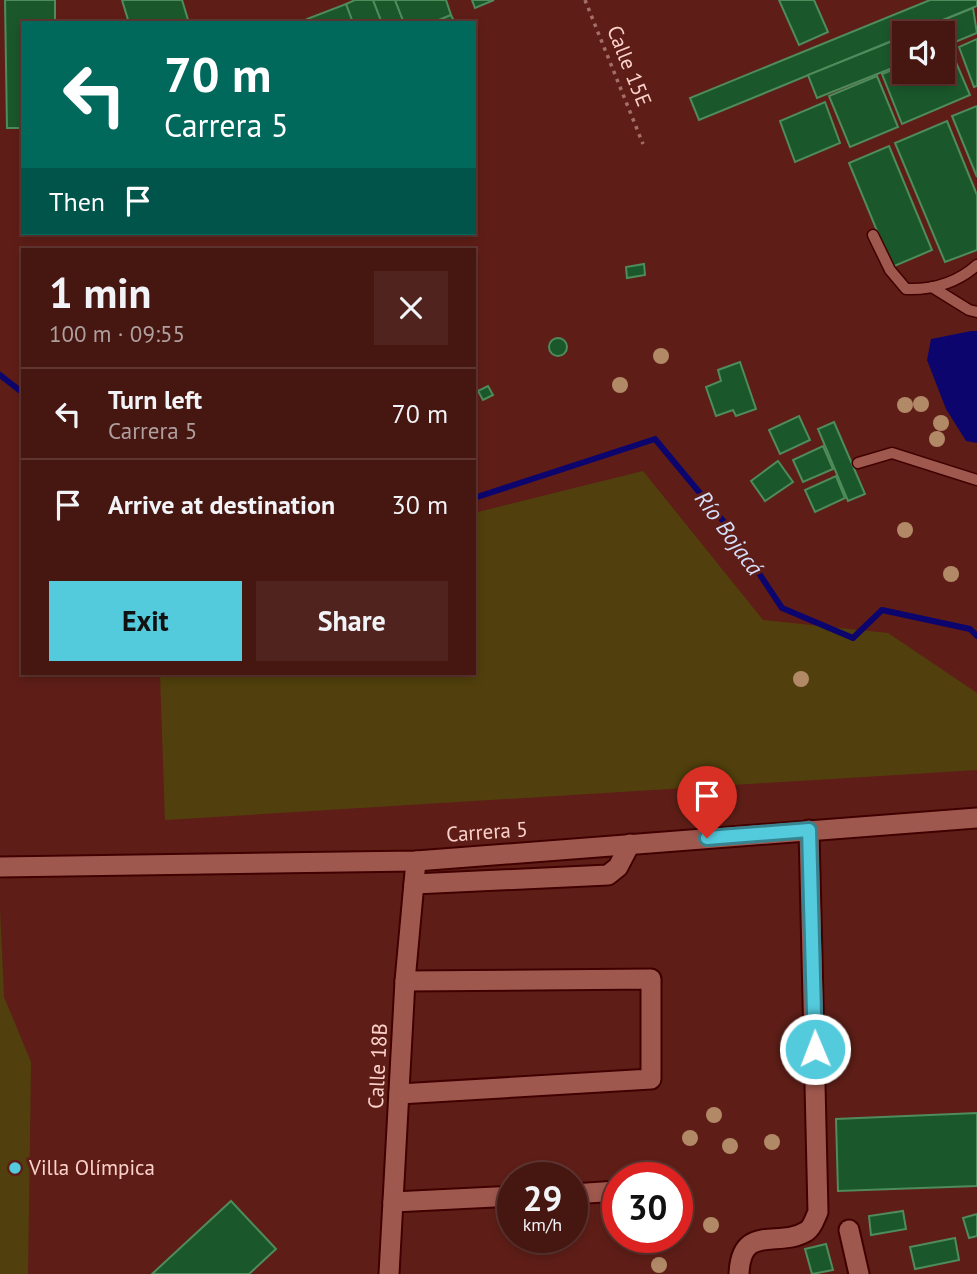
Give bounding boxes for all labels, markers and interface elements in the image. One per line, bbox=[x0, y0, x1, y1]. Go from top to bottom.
street label: Calle 15E bbox=[601, 21, 658, 110]
map controls bbox=[892, 21, 955, 84]
button: sound bbox=[892, 21, 955, 84]
text: 70 m bbox=[164, 42, 271, 106]
icon: left bbox=[49, 49, 140, 140]
text: Carrera 5 bbox=[164, 104, 288, 146]
icon: arrive bbox=[119, 182, 157, 220]
text: Then bbox=[49, 185, 105, 218]
text: 1 min bbox=[49, 265, 151, 320]
button: close bbox=[374, 271, 448, 345]
text: 100 m · 09:55 bbox=[49, 319, 185, 348]
text: Turn left bbox=[108, 383, 202, 416]
icon: left bbox=[49, 395, 87, 433]
text: 70 m bbox=[392, 397, 448, 430]
text: Carrera 5 bbox=[108, 416, 197, 445]
water label: Río Bojacá bbox=[689, 485, 770, 581]
icon: arrive bbox=[49, 486, 87, 524]
text: Arrive at destination bbox=[108, 488, 335, 521]
text: 30 m bbox=[392, 488, 448, 521]
button: Exit bbox=[49, 581, 242, 661]
button: Share bbox=[256, 581, 448, 661]
pin bbox=[677, 766, 737, 838]
icon: arrive bbox=[688, 777, 726, 815]
street label: Carrera 5 bbox=[445, 815, 529, 848]
position arrow bbox=[778, 1012, 852, 1086]
street label: Calle 18B bbox=[362, 1022, 393, 1109]
place label: Villa Olímpica bbox=[28, 1154, 155, 1181]
marker: Villa Olímpica bbox=[7, 1160, 23, 1176]
speed limit sign: 30 bbox=[602, 1162, 693, 1253]
text: 29 bbox=[523, 1175, 562, 1221]
text: km/h bbox=[523, 1213, 562, 1236]

